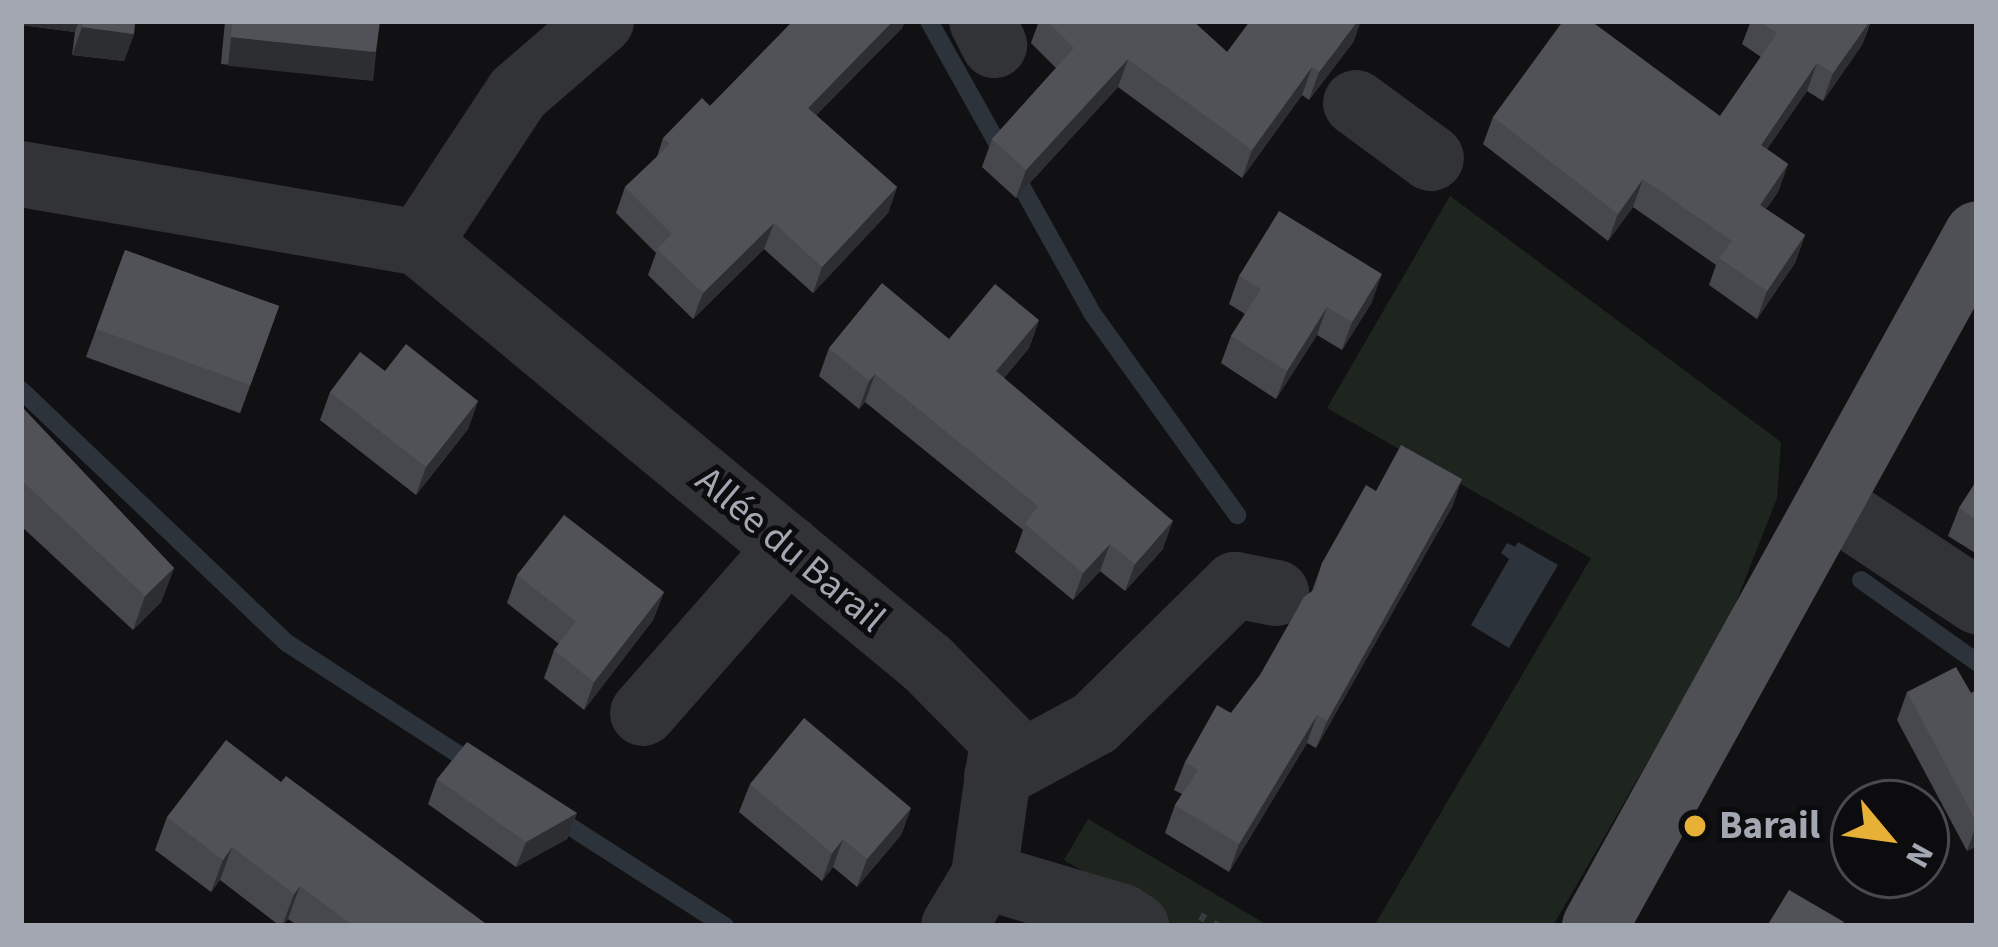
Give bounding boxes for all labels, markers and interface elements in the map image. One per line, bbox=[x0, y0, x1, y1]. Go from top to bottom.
street label: Allée du Barail bbox=[686, 457, 894, 643]
north arrow bbox=[1830, 779, 1950, 899]
place label: Barail bbox=[1719, 803, 1820, 849]
marker: Barail bbox=[1682, 813, 1708, 839]
text: N bbox=[1893, 834, 1945, 876]

